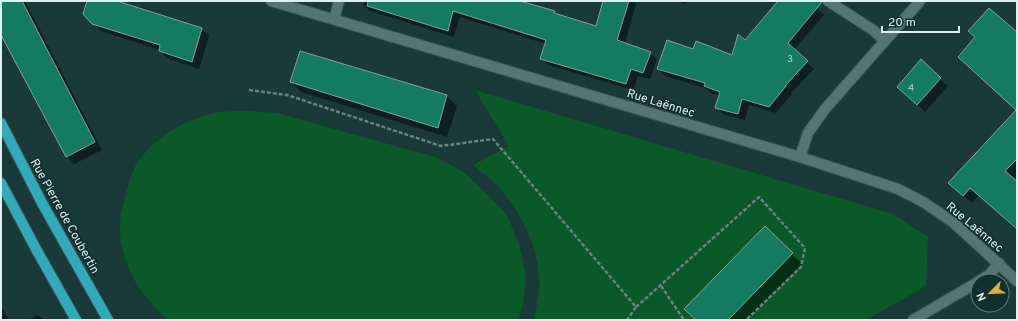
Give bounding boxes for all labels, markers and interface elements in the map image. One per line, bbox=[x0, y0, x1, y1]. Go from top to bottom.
scale bar bbox=[882, 8, 959, 34]
text: 20 m bbox=[888, 15, 916, 31]
house number: 3 bbox=[787, 53, 793, 66]
house number: 4 bbox=[908, 82, 914, 95]
street label: Rue Laënnec bbox=[625, 86, 697, 122]
street label: Rue Pierre de Coubertin bbox=[26, 156, 102, 277]
street label: Rue Laënnec bbox=[942, 199, 1006, 256]
north arrow bbox=[970, 273, 1010, 313]
text: N bbox=[974, 290, 990, 303]

